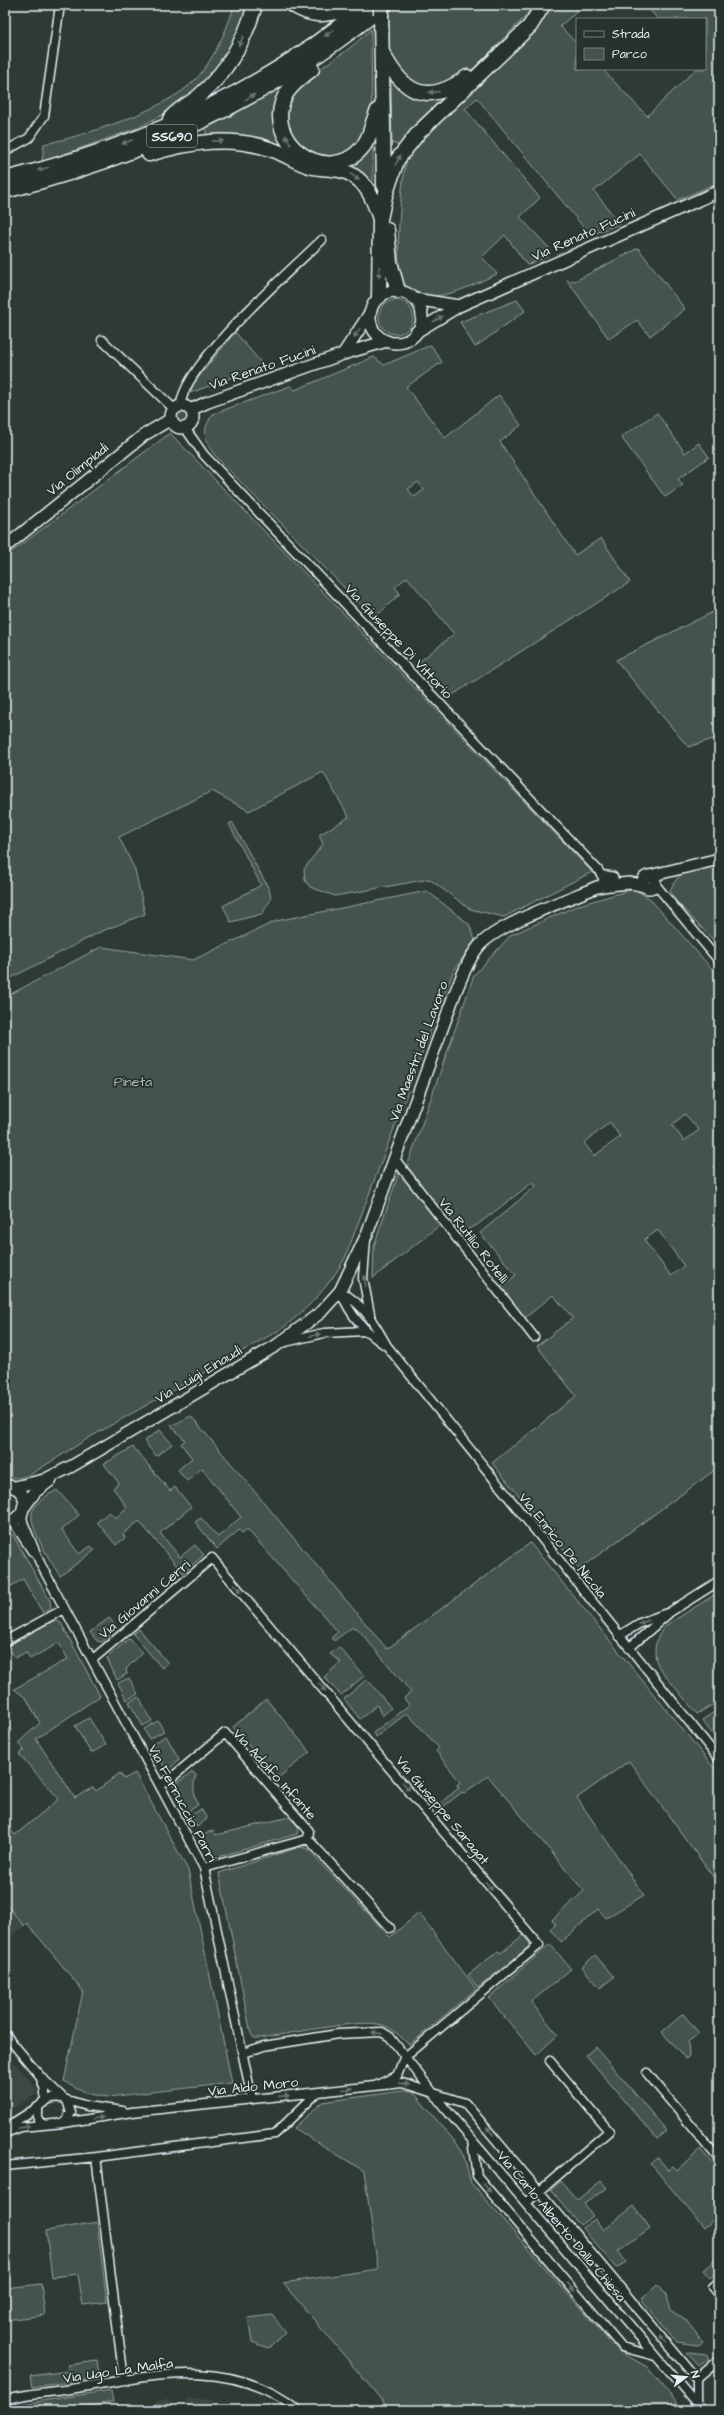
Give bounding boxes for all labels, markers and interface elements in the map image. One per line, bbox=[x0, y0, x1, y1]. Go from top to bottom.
legend bbox=[576, 18, 706, 70]
text: Strada bbox=[612, 26, 650, 43]
one-way arrow bbox=[324, 28, 334, 36]
one-way arrow bbox=[238, 36, 244, 47]
text: Parco bbox=[612, 46, 647, 63]
one-way arrow bbox=[428, 89, 440, 95]
one-way arrow bbox=[244, 94, 256, 101]
road number: SS690 bbox=[147, 125, 197, 147]
one-way arrow bbox=[284, 135, 292, 145]
one-way arrow bbox=[212, 138, 225, 144]
one-way arrow bbox=[120, 140, 132, 146]
one-way arrow bbox=[395, 154, 401, 166]
one-way arrow bbox=[36, 166, 48, 172]
one-way arrow bbox=[350, 173, 361, 182]
street label: Via Renato Fucini bbox=[528, 203, 638, 267]
one-way arrow bbox=[375, 265, 382, 278]
one-way arrow bbox=[433, 315, 443, 323]
one-way arrow bbox=[353, 328, 361, 339]
street label: Via Renato Fucini bbox=[206, 340, 318, 396]
street label: Via Olimpiadi bbox=[42, 439, 113, 501]
street label: Via Giuseppe Di Vittorio bbox=[340, 580, 457, 704]
street label: Via Maestri del Lavoro bbox=[384, 978, 454, 1124]
park label: Pineta bbox=[114, 1072, 152, 1092]
street label: Via Rutilio Rotelli bbox=[433, 1194, 513, 1288]
one-way arrow bbox=[361, 1275, 368, 1287]
one-way arrow bbox=[309, 1332, 321, 1338]
street label: Via Luigi Einaudi bbox=[151, 1341, 246, 1409]
street label: Via Enrico De Nicola bbox=[513, 1489, 611, 1603]
street label: Via Giovanni Cerri bbox=[94, 1555, 195, 1644]
one-way arrow bbox=[233, 1582, 242, 1593]
one-way arrow bbox=[637, 1619, 649, 1625]
one-way arrow bbox=[317, 1681, 326, 1692]
street label: Via Adolfo Infante bbox=[228, 1725, 321, 1825]
street label: Via Ferruccio Parri bbox=[143, 1741, 222, 1866]
street label: Via Giuseppe Saragat bbox=[391, 1752, 494, 1870]
one-way arrow bbox=[401, 1780, 410, 1791]
one-way arrow bbox=[485, 1880, 494, 1891]
one-way arrow bbox=[371, 2030, 384, 2036]
street label: Via Aldo Moro bbox=[207, 2072, 299, 2102]
one-way arrow bbox=[398, 2081, 410, 2088]
one-way arrow bbox=[341, 2086, 353, 2092]
one-way arrow bbox=[278, 2092, 290, 2099]
one-way arrow bbox=[92, 2115, 104, 2122]
one-way arrow bbox=[18, 2124, 30, 2130]
one-way arrow bbox=[485, 2126, 494, 2137]
street label: Via Carlo Alberto Dalla Chiesa bbox=[492, 2147, 630, 2306]
one-way arrow bbox=[483, 2183, 492, 2194]
one-way arrow bbox=[567, 2282, 576, 2293]
one-way arrow bbox=[658, 2333, 667, 2344]
street label: Via Ugo La Malfa bbox=[62, 2353, 174, 2389]
north arrow bbox=[666, 2357, 706, 2397]
text: N bbox=[687, 2369, 703, 2380]

